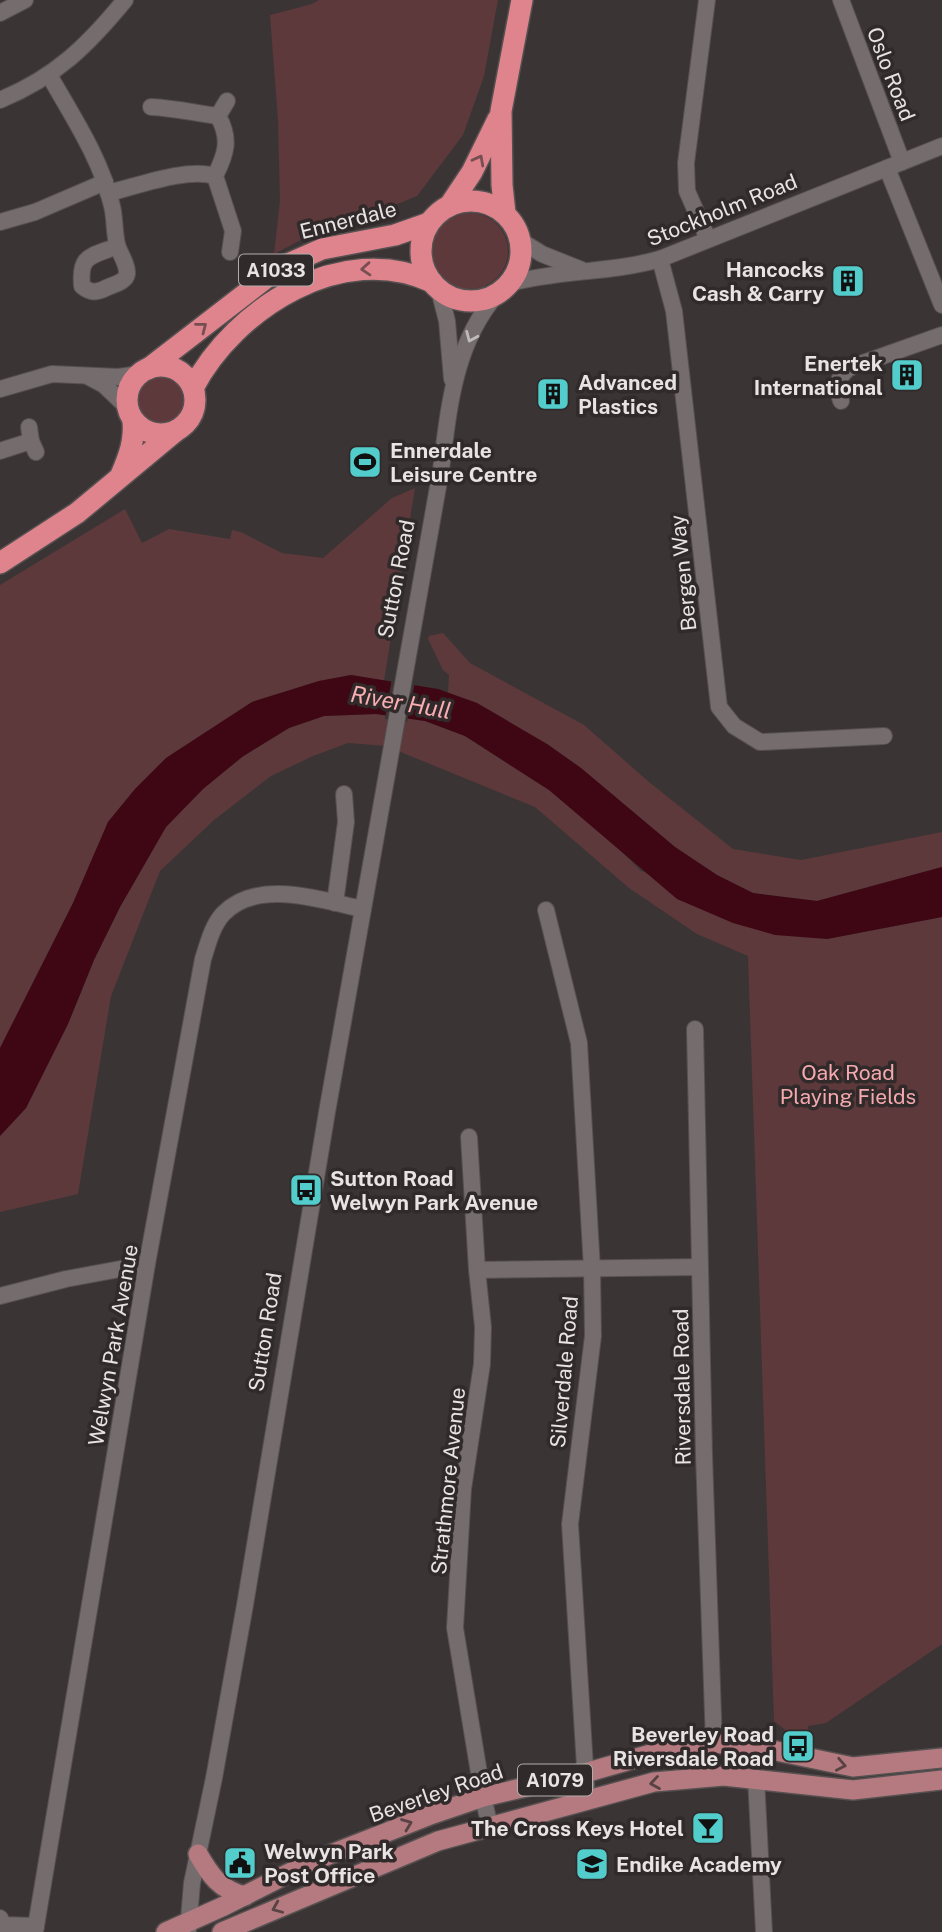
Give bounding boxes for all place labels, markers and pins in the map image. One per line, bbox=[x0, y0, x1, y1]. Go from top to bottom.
place label: Hancocks Cash & Carry bbox=[692, 257, 824, 306]
building icon: Hancocks Cash & Carry bbox=[829, 262, 867, 300]
place label: Enertek International bbox=[754, 351, 883, 400]
building icon: Enertek International bbox=[888, 356, 926, 394]
place label: Advanced Plastics bbox=[578, 370, 677, 419]
building icon: Advanced Plastics bbox=[534, 375, 572, 413]
place label: Ennerdale Leisure Centre bbox=[390, 438, 537, 487]
sports icon: Ennerdale Leisure Centre bbox=[346, 443, 384, 481]
place label: Sutton Road Welwyn Park Avenue bbox=[330, 1166, 538, 1215]
bus stop icon: Sutton Road Welwyn Park Avenue bbox=[287, 1171, 325, 1209]
place label: Beverley Road Riversdale Road bbox=[613, 1722, 774, 1771]
bus stop icon: Beverley Road Riversdale Road bbox=[779, 1727, 817, 1765]
bar icon: The Cross Keys Hotel bbox=[689, 1809, 727, 1847]
place label: The Cross Keys Hotel bbox=[471, 1816, 684, 1841]
place label: Welwyn Park Post Office bbox=[264, 1839, 394, 1888]
public building icon: Welwyn Park Post Office bbox=[221, 1844, 259, 1882]
school or university icon: Endike Academy bbox=[573, 1845, 611, 1883]
place label: Endike Academy bbox=[616, 1852, 782, 1877]

